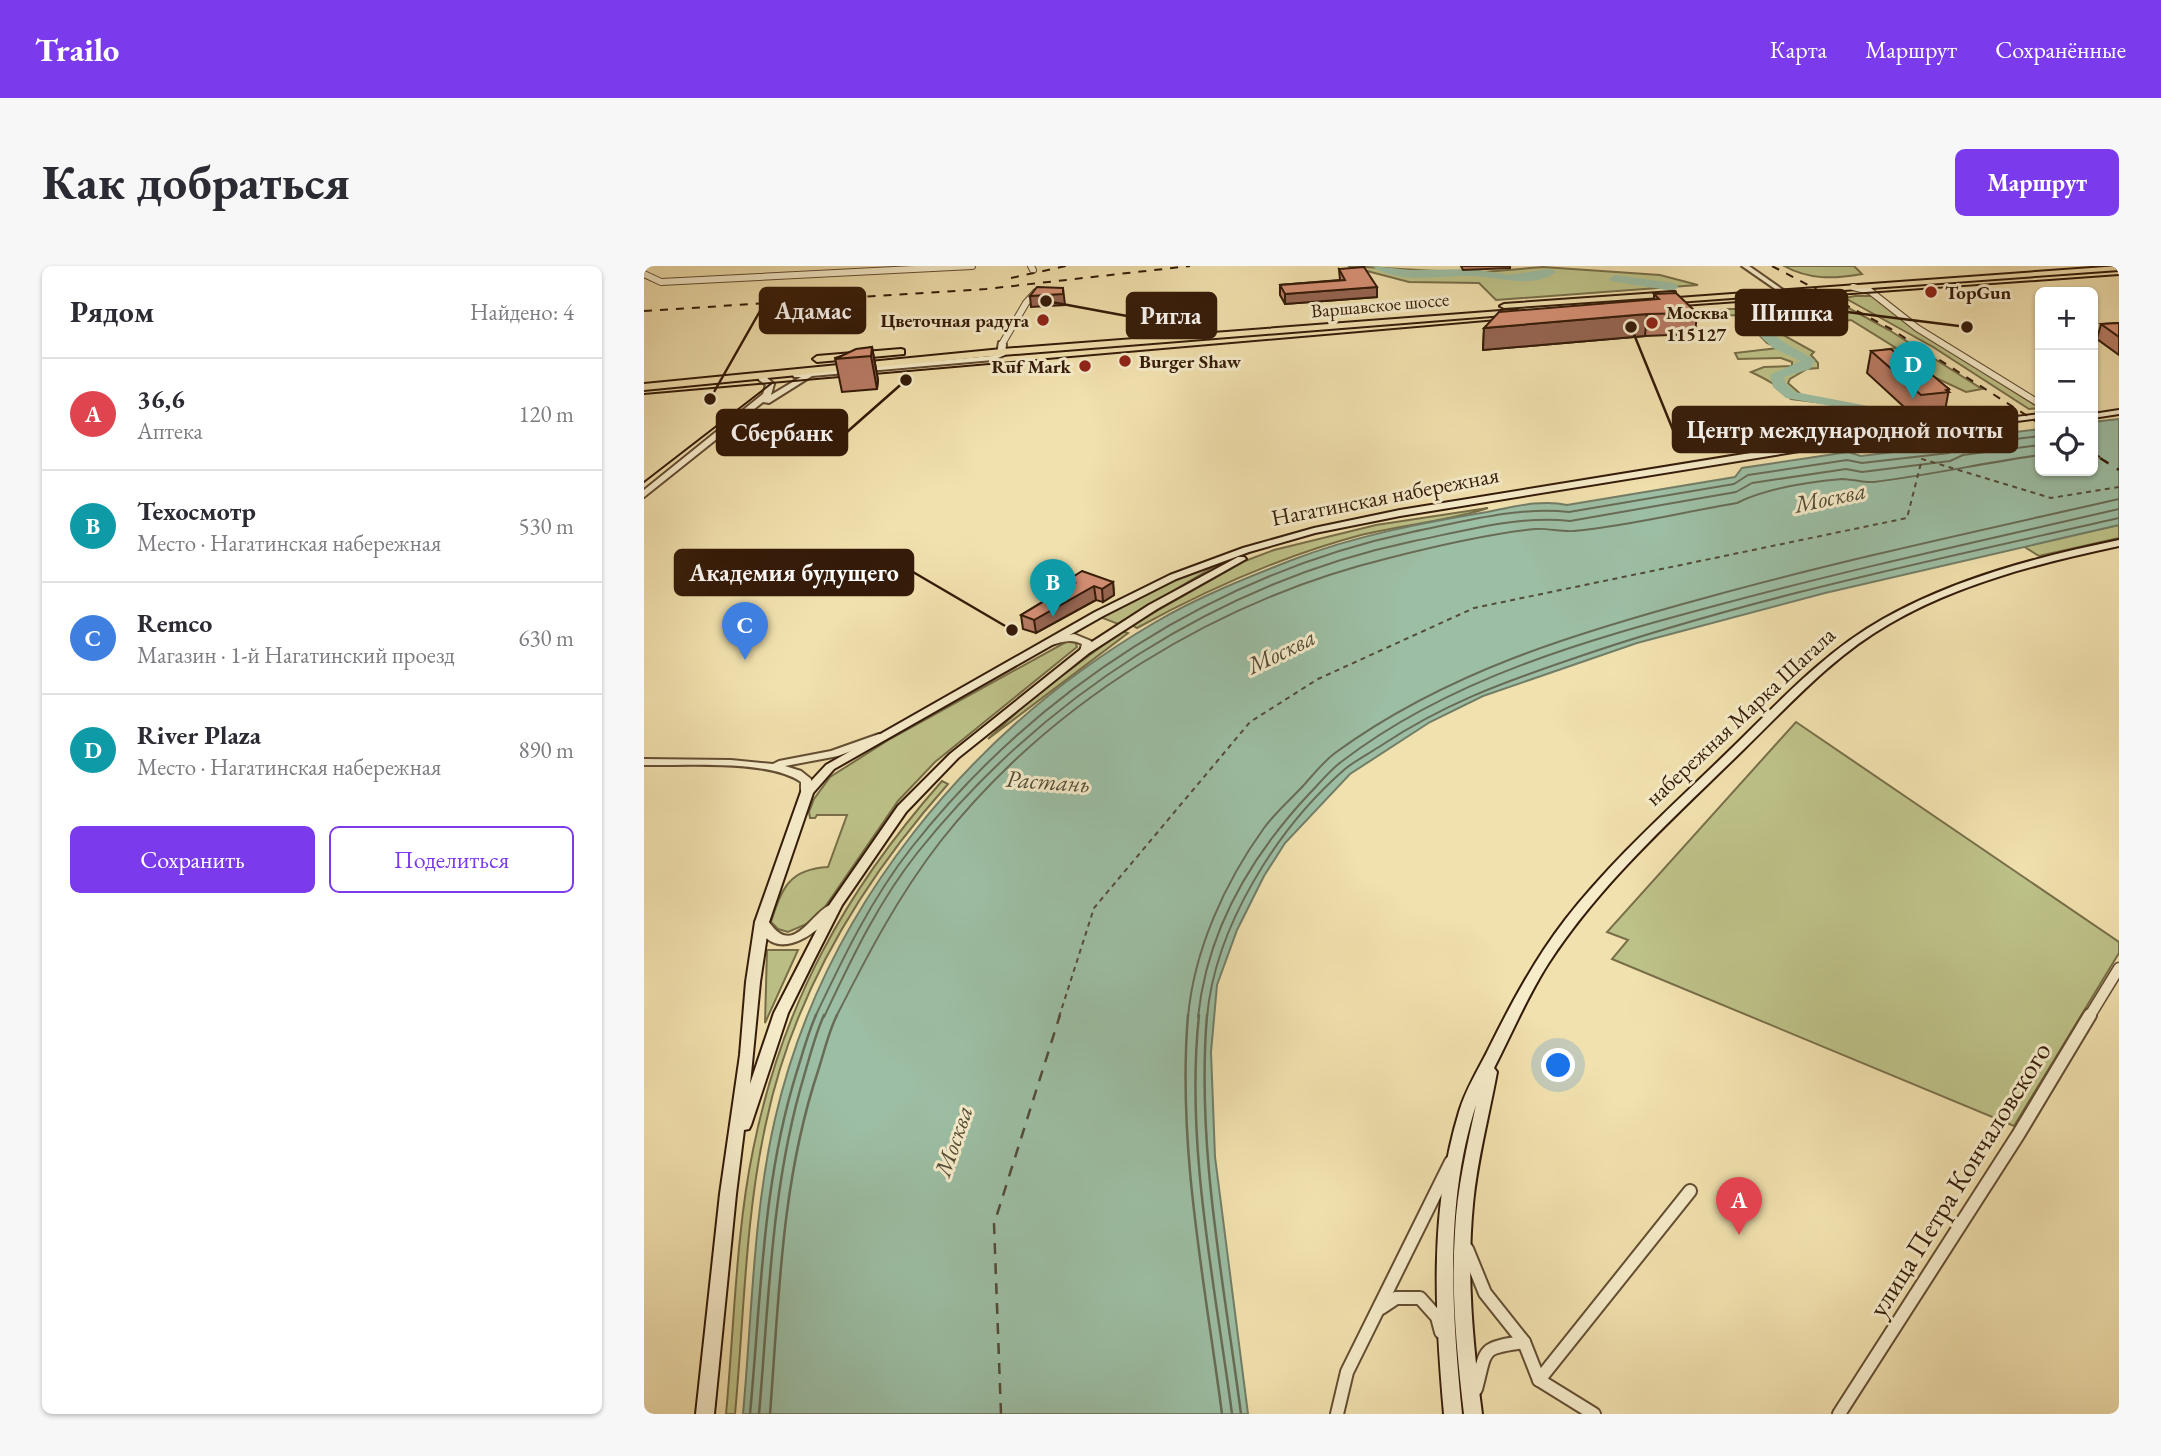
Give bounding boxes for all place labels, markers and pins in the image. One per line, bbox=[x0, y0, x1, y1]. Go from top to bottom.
place label: TopGun bbox=[1945, 280, 2012, 305]
marker: TopGun bbox=[1923, 284, 1939, 300]
callout: Адамас bbox=[760, 288, 865, 333]
callout: Шишка bbox=[1736, 290, 1847, 335]
callout: Ригла bbox=[1127, 293, 1216, 338]
place label: Москва 115127 bbox=[1666, 300, 1729, 347]
place label: Цветочная радуга bbox=[880, 308, 1030, 333]
marker: Цветочная радуга bbox=[1035, 312, 1051, 328]
marker: Москва 115127 bbox=[1644, 315, 1660, 331]
pin: D bbox=[1890, 341, 1936, 399]
place label: Burger Shaw bbox=[1139, 349, 1242, 374]
marker: Burger Shaw bbox=[1117, 353, 1133, 369]
place label: Ruf Mark bbox=[991, 354, 1072, 379]
marker: Ruf Mark bbox=[1077, 358, 1093, 374]
callout: Центр международной почты bbox=[1673, 407, 2017, 452]
callout: Сбербанк bbox=[717, 410, 847, 455]
callout: Академия будущего bbox=[675, 550, 913, 595]
pin: B bbox=[1030, 559, 1076, 617]
pin: C bbox=[722, 602, 768, 660]
pin: A bbox=[1716, 1177, 1762, 1235]

